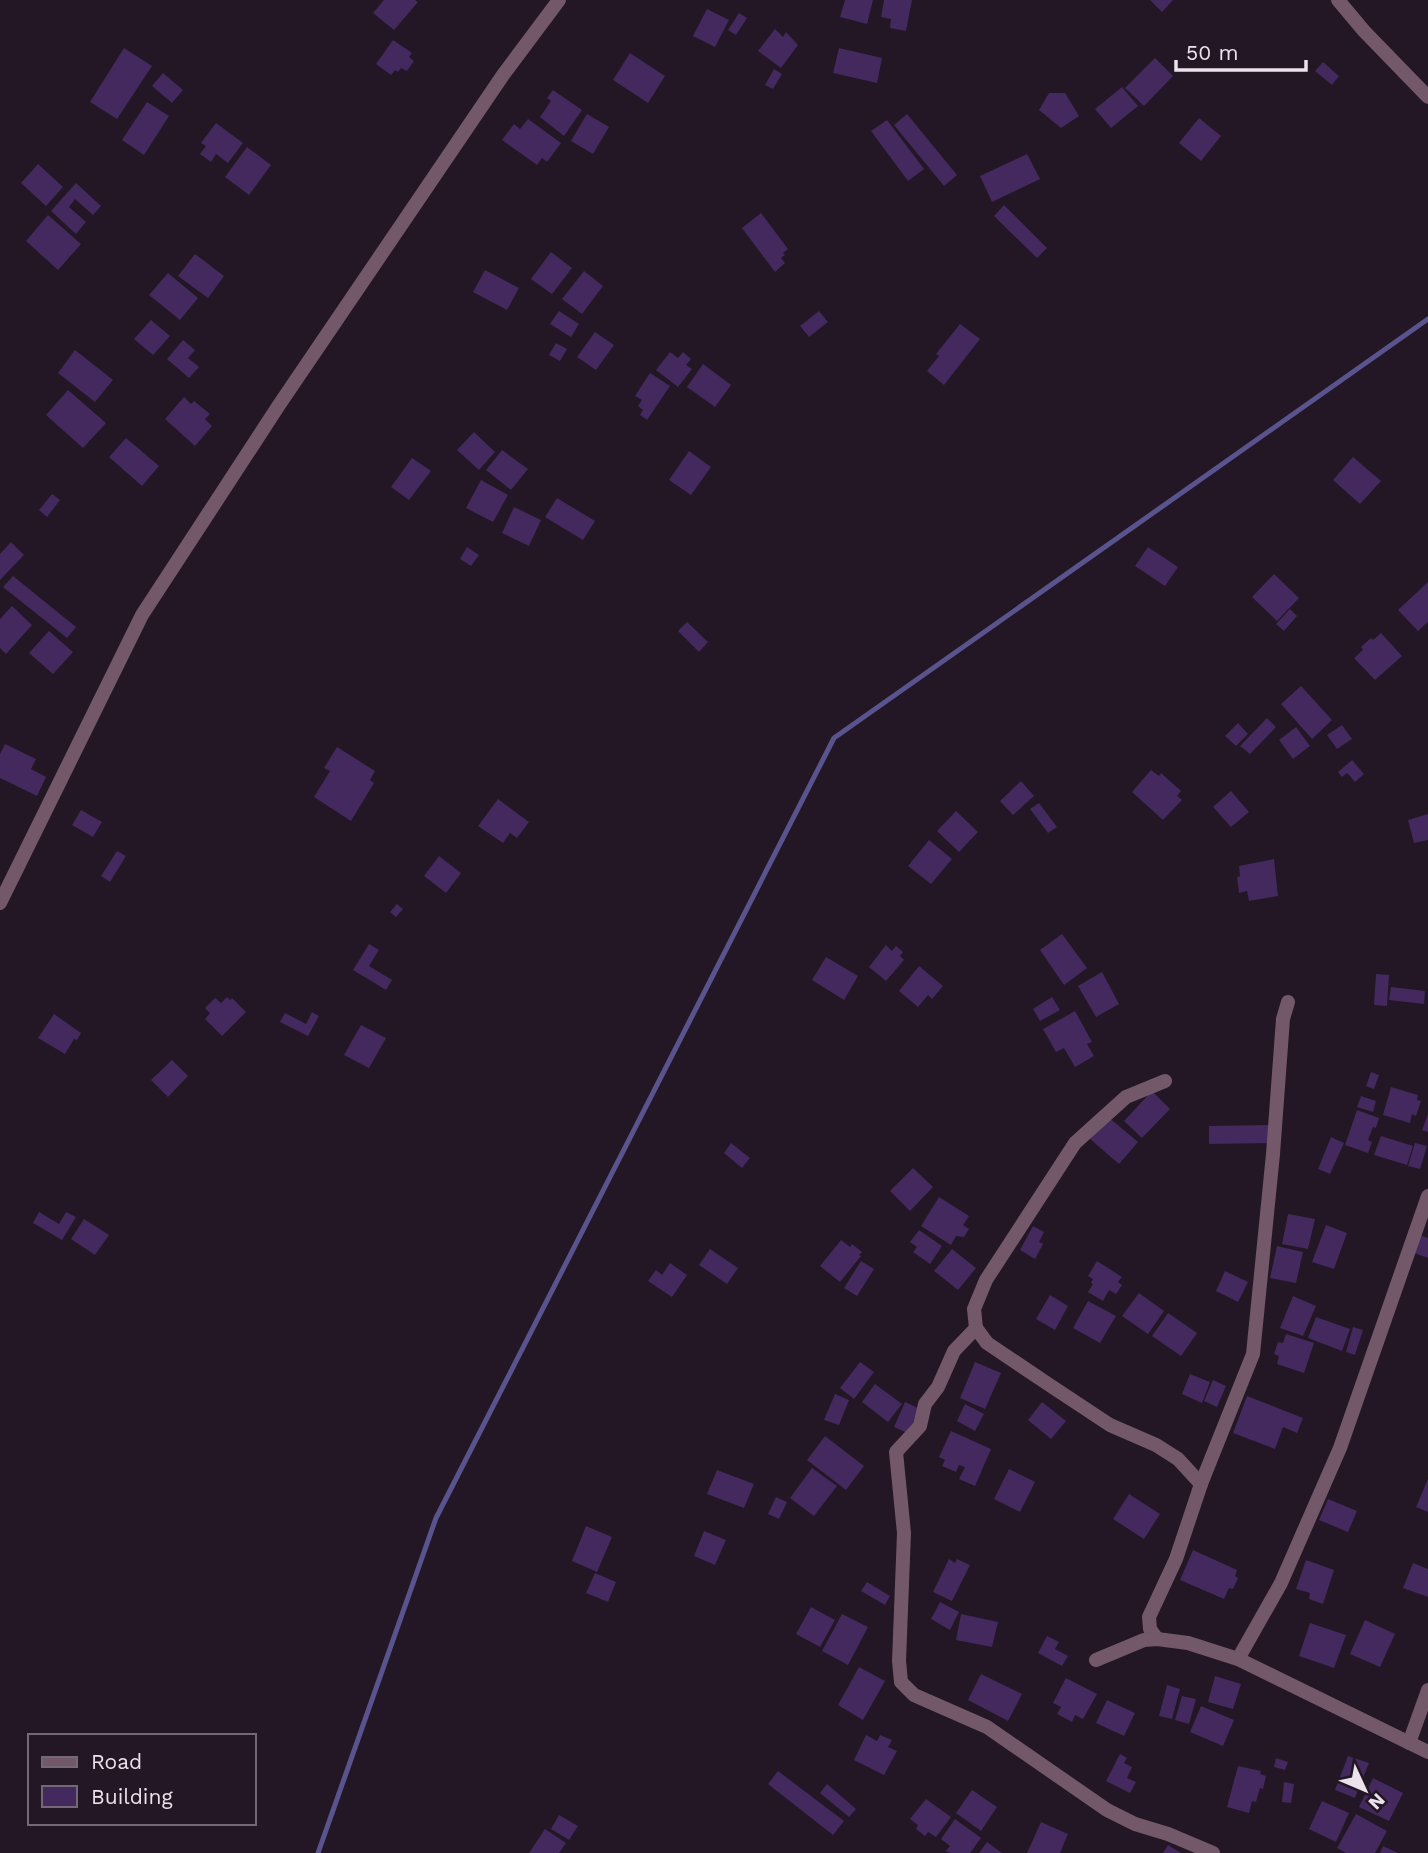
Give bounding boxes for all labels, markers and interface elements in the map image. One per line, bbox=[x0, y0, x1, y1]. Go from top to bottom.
scale bar bbox=[1176, 28, 1306, 72]
text: 50 m bbox=[1186, 40, 1238, 65]
legend bbox=[28, 1734, 256, 1825]
text: Road bbox=[91, 1749, 142, 1774]
north arrow bbox=[1330, 1755, 1400, 1825]
text: Building bbox=[91, 1784, 173, 1809]
text: N bbox=[1364, 1788, 1390, 1815]

